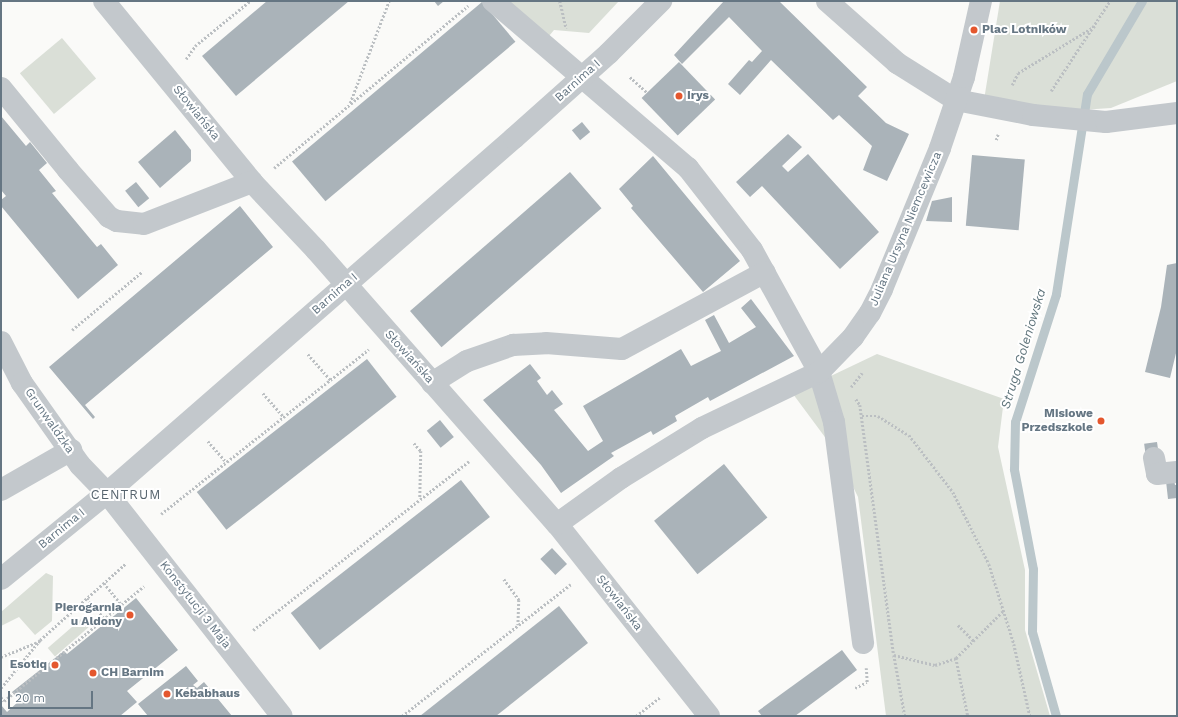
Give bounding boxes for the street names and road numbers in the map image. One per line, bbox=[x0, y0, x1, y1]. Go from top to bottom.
street label: Barnima I bbox=[552, 57, 604, 105]
street label: Słowiańska bbox=[170, 83, 222, 143]
street label: Juliana Ursyna Niemcewicza bbox=[867, 150, 945, 308]
street label: Barnima I bbox=[309, 270, 361, 318]
street label: Słowiańska bbox=[381, 328, 437, 386]
street label: Grunwaldzka bbox=[21, 386, 77, 456]
street label: Barnima I bbox=[36, 506, 88, 552]
street label: Konstytucji 3 Maja bbox=[156, 558, 234, 652]
street label: Słowiańska bbox=[593, 572, 645, 634]

